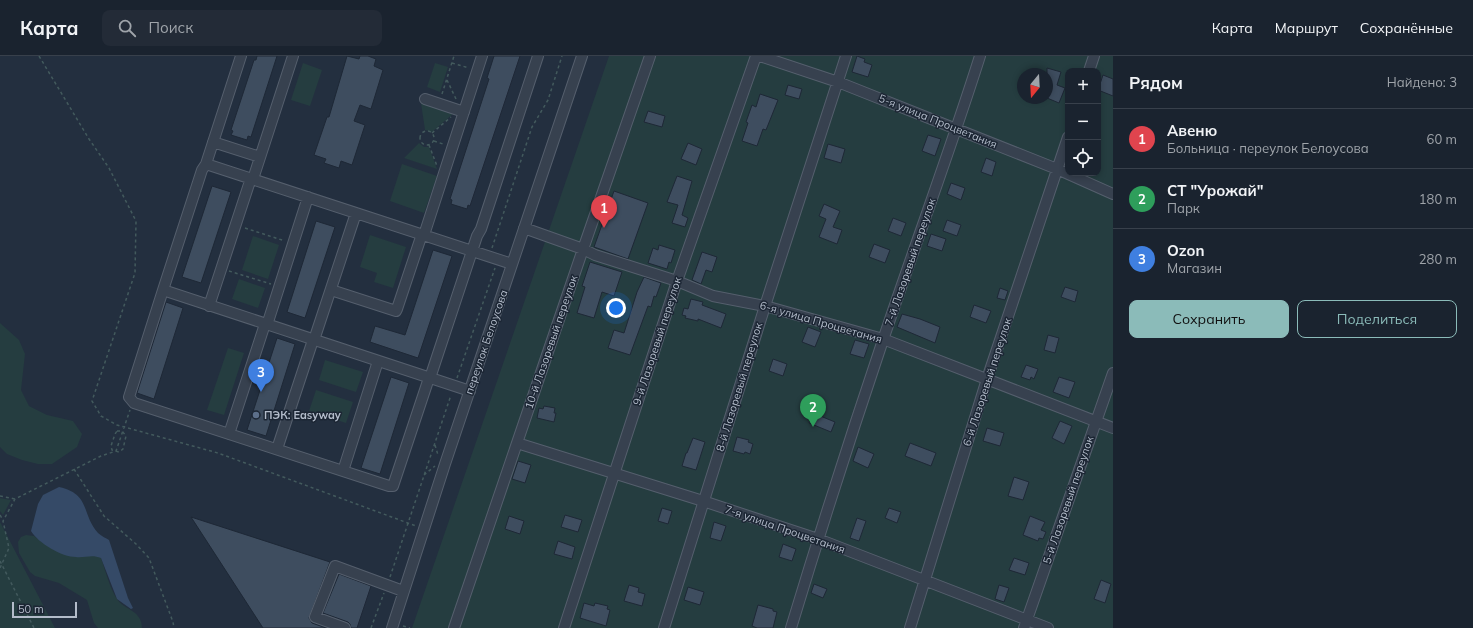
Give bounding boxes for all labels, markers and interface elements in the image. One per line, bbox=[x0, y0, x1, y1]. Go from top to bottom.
search box bbox=[102, 10, 382, 46]
text: Карта bbox=[20, 16, 78, 40]
icon: search bbox=[116, 17, 138, 39]
text: Поиск bbox=[148, 18, 193, 37]
text: Карта bbox=[1212, 19, 1253, 37]
text: Маршрут bbox=[1275, 19, 1338, 37]
text: Сохранённые bbox=[1360, 19, 1453, 37]
north arrow bbox=[1017, 68, 1053, 104]
map controls bbox=[1065, 68, 1101, 176]
button: + bbox=[1065, 68, 1101, 104]
text: Рядом bbox=[1129, 72, 1183, 93]
text: Найдено: 3 bbox=[1387, 74, 1457, 90]
street label: 5-я улица Процветания bbox=[877, 91, 999, 151]
button: − bbox=[1065, 104, 1101, 140]
text: Авеню bbox=[1167, 121, 1217, 140]
text: 1 bbox=[1138, 131, 1146, 147]
text: 60 m bbox=[1427, 131, 1457, 147]
button: locate bbox=[1065, 140, 1101, 176]
text: Больница · переулок Белоусова bbox=[1167, 140, 1369, 156]
text: СТ "Урожай" bbox=[1167, 181, 1263, 200]
text: 2 bbox=[1138, 191, 1146, 207]
text: 180 m bbox=[1419, 191, 1457, 207]
pin: 1 bbox=[591, 195, 617, 228]
street label: 7-й Лазоревый переулок bbox=[882, 196, 938, 328]
text: Парк bbox=[1167, 200, 1200, 216]
text: Ozon bbox=[1167, 241, 1204, 260]
text: 3 bbox=[1138, 251, 1146, 267]
text: 280 m bbox=[1419, 251, 1457, 267]
text: Магазин bbox=[1167, 260, 1222, 276]
street label: 10-й Лазоревый переулок bbox=[521, 273, 581, 411]
street label: 9-й Лазоревый переулок bbox=[630, 275, 684, 407]
street label: переулок Белоусова bbox=[462, 288, 510, 396]
your location bbox=[606, 298, 626, 318]
street label: 6-я улица Процветания bbox=[758, 298, 884, 346]
button: Сохранить bbox=[1129, 300, 1289, 338]
button: Поделиться bbox=[1297, 300, 1457, 338]
street label: 6-й Лазоревый переулок bbox=[960, 316, 1014, 448]
street label: 8-й Лазоревый переулок bbox=[713, 321, 765, 453]
pin: 3 bbox=[248, 359, 274, 392]
pin: 2 bbox=[800, 394, 826, 427]
place label: ПЭК: Easyway bbox=[264, 408, 341, 422]
marker: ПЭК: Easyway bbox=[251, 410, 261, 420]
street label: 5-й Лазоревый переулок bbox=[1040, 434, 1096, 566]
street label: 7-я улица Процветания bbox=[723, 502, 847, 556]
scale bar bbox=[12, 600, 77, 619]
text: 50 m bbox=[18, 602, 44, 616]

